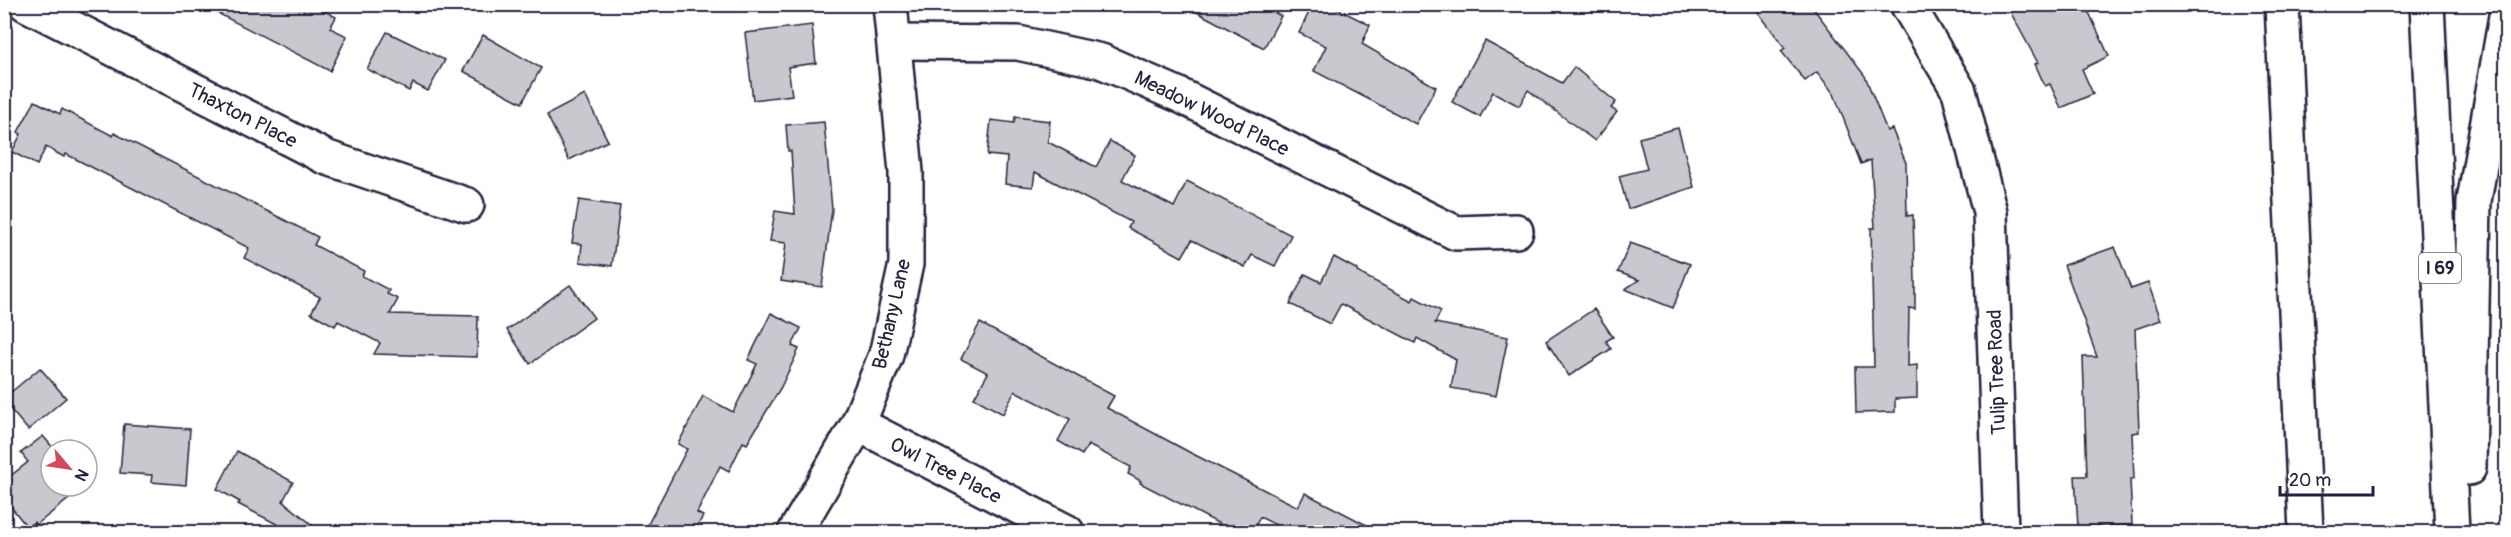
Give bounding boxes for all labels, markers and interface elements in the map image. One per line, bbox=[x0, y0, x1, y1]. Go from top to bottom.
street label: Meadow Wood Place bbox=[1130, 65, 1293, 162]
street label: Thaxton Place bbox=[184, 77, 302, 154]
road number: I 69 bbox=[2419, 253, 2461, 283]
street label: Bethany Lane bbox=[867, 256, 916, 372]
street label: Tulip Tree Road bbox=[1982, 309, 2011, 435]
street label: Owl Tree Place bbox=[886, 432, 1006, 509]
north arrow bbox=[39, 438, 99, 498]
scale bar bbox=[2280, 459, 2373, 497]
text: N bbox=[70, 465, 93, 485]
text: 20 m bbox=[2289, 469, 2331, 492]

